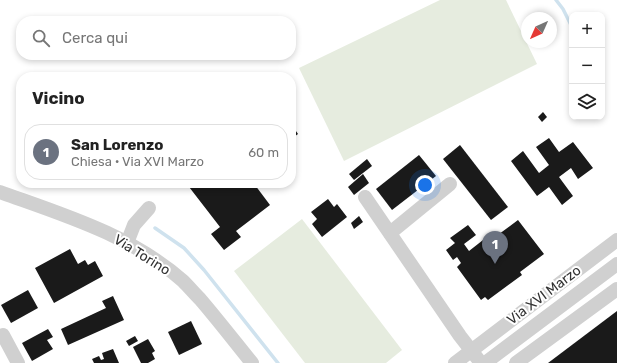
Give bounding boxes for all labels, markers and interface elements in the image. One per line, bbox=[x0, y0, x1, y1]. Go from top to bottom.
north arrow bbox=[521, 12, 557, 48]
map controls bbox=[569, 12, 605, 120]
button: + bbox=[569, 12, 605, 48]
search box bbox=[16, 16, 296, 60]
icon: search bbox=[30, 27, 52, 49]
text: Cerca qui bbox=[62, 29, 128, 47]
button: − bbox=[569, 48, 605, 84]
button: layers bbox=[569, 84, 605, 120]
text: Vicino bbox=[32, 88, 85, 108]
text: San Lorenzo bbox=[71, 136, 163, 154]
text: 1 bbox=[43, 145, 49, 160]
text: 60 m bbox=[248, 145, 279, 160]
text: Chiesa · Via XVI Marzo bbox=[71, 154, 204, 169]
your location bbox=[415, 175, 435, 195]
street label: Via Torino bbox=[111, 231, 173, 279]
pin: 1 bbox=[482, 231, 508, 264]
street label: Via XVI Marzo bbox=[504, 262, 584, 328]

